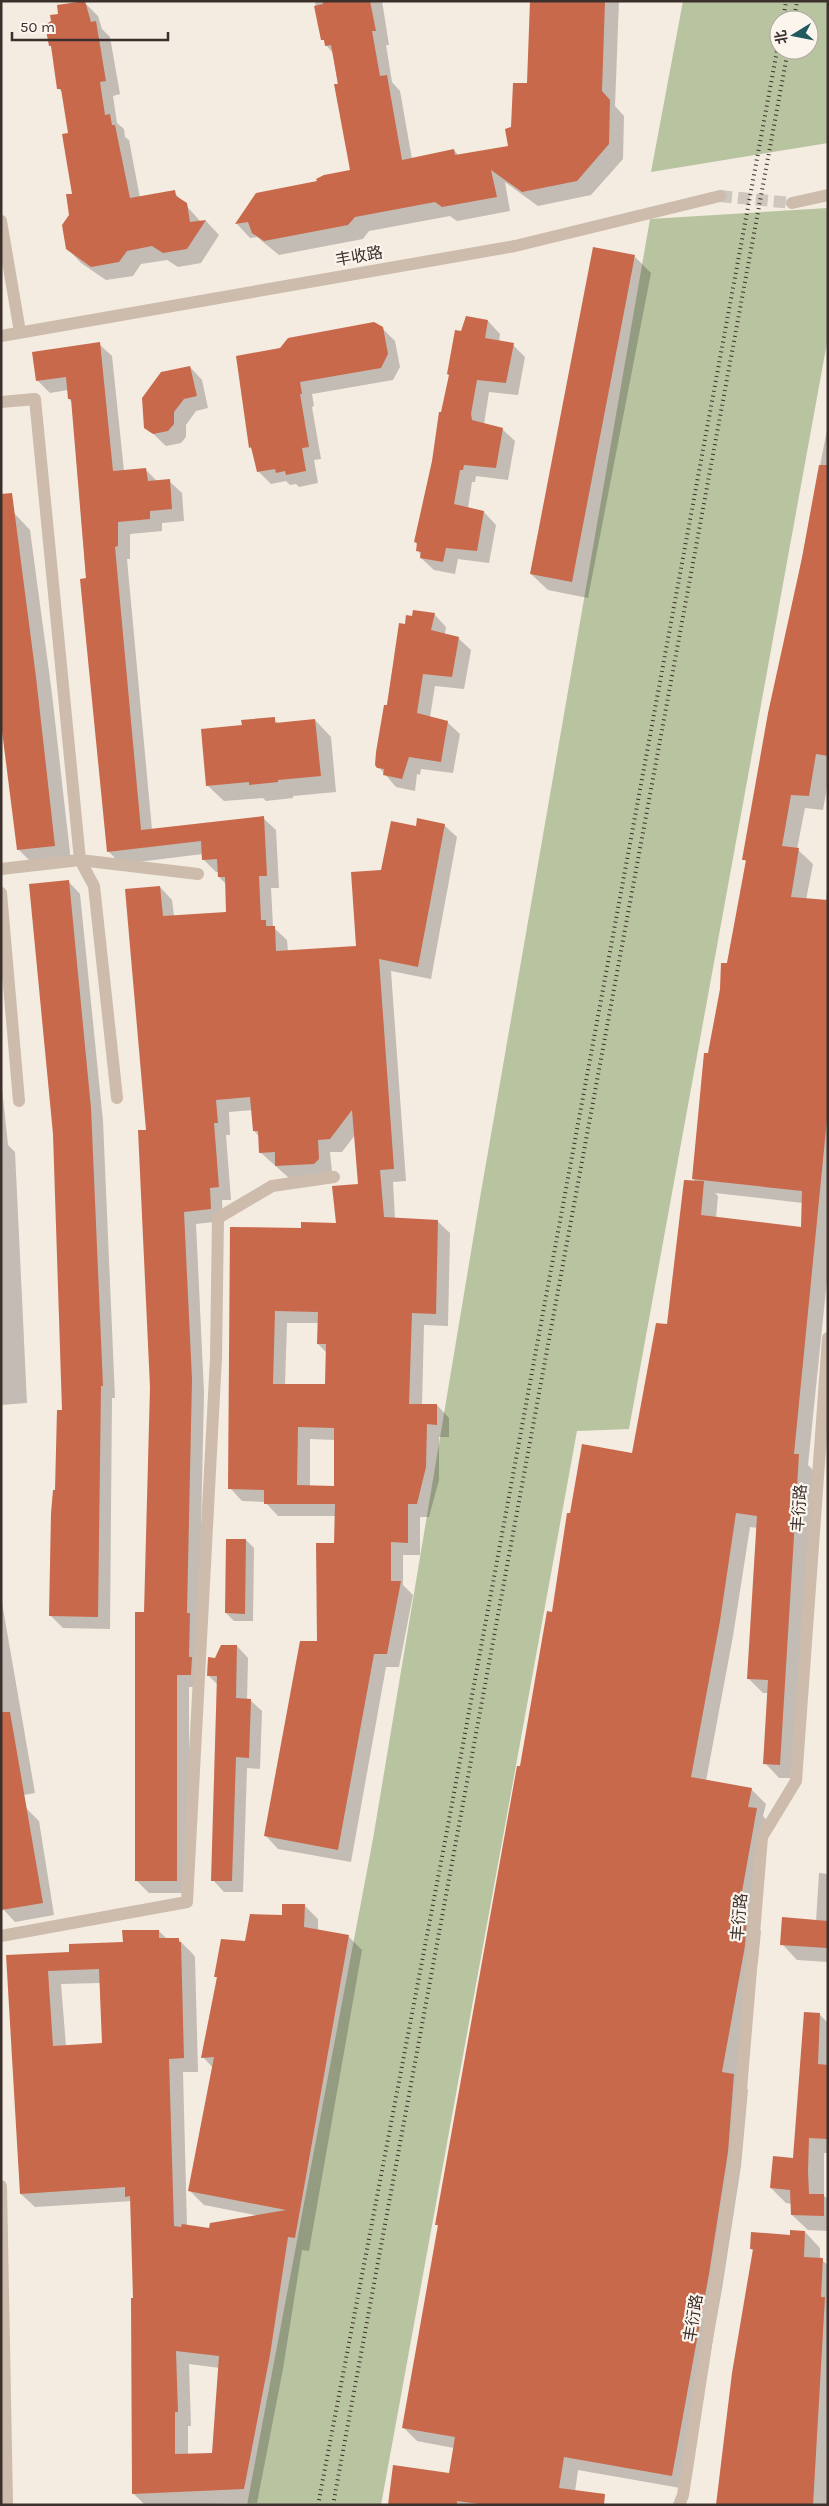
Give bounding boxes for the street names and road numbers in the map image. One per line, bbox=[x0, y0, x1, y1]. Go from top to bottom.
street label: 丰收路 bbox=[334, 242, 384, 270]
street label: 丰衍路 bbox=[788, 1483, 810, 1533]
street label: 丰衍路 bbox=[727, 1892, 751, 1942]
street label: 丰衍路 bbox=[680, 2293, 706, 2343]

